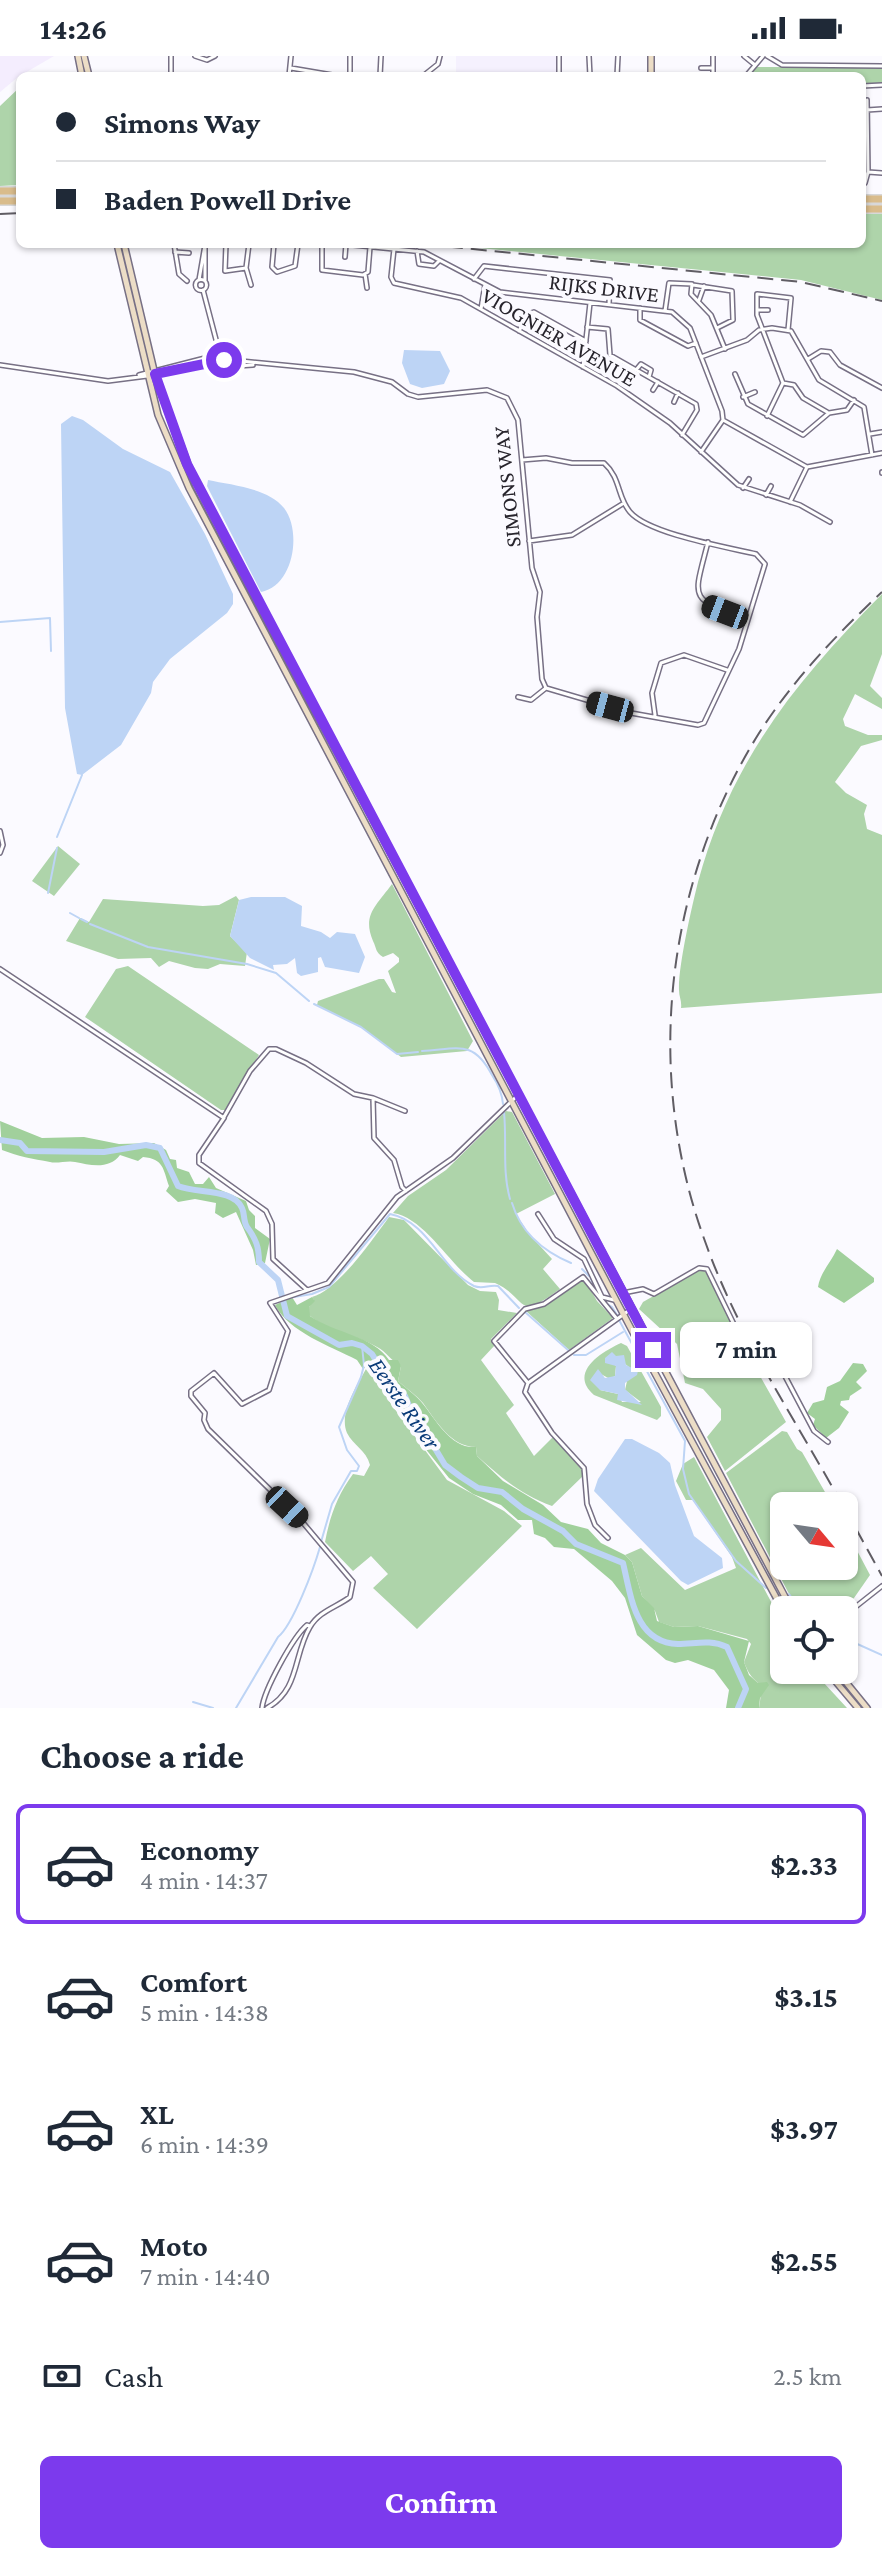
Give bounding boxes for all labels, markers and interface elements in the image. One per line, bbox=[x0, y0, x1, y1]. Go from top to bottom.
text: 14:26 bbox=[40, 12, 107, 45]
text: Simons Way bbox=[104, 106, 260, 139]
text: Baden Powell Drive bbox=[104, 183, 351, 216]
street label: RIJKS DRIVE bbox=[548, 269, 660, 307]
street label: VIOGNIER AVENUE bbox=[477, 283, 641, 391]
route start bbox=[206, 342, 242, 378]
street label: SIMONS WAY bbox=[488, 425, 526, 549]
car bbox=[698, 592, 752, 632]
car bbox=[584, 689, 636, 725]
callout: 7 min bbox=[681, 1322, 813, 1378]
route end bbox=[635, 1332, 671, 1368]
text: 7 min bbox=[715, 1335, 777, 1364]
water label: Eerste River bbox=[364, 1352, 447, 1454]
car bbox=[261, 1482, 313, 1532]
north arrow bbox=[770, 1492, 858, 1580]
map controls bbox=[770, 1492, 858, 1684]
button: locate bbox=[770, 1596, 858, 1684]
text: Choose a ride bbox=[40, 1736, 244, 1776]
icon: car bbox=[44, 1828, 116, 1900]
text: Economy bbox=[140, 1833, 259, 1866]
text: $2.33 bbox=[770, 1848, 838, 1881]
text: 4 min · 14:37 bbox=[140, 1866, 268, 1895]
icon: car bbox=[44, 1960, 116, 2032]
text: Comfort bbox=[140, 1965, 247, 1998]
text: $3.15 bbox=[774, 1980, 838, 2013]
text: 5 min · 14:38 bbox=[140, 1998, 269, 2027]
icon: car bbox=[44, 2092, 116, 2164]
text: XL bbox=[140, 2097, 174, 2130]
text: $3.97 bbox=[770, 2112, 838, 2145]
text: 6 min · 14:39 bbox=[140, 2130, 269, 2159]
icon: car bbox=[44, 2224, 116, 2296]
text: Moto bbox=[140, 2229, 208, 2262]
text: $2.55 bbox=[770, 2244, 838, 2277]
text: 7 min · 14:40 bbox=[140, 2262, 270, 2291]
icon: cash bbox=[40, 2354, 84, 2398]
text: Cash bbox=[104, 2360, 163, 2393]
text: 2.5 km bbox=[773, 2362, 842, 2391]
button: Confirm bbox=[40, 2456, 842, 2548]

